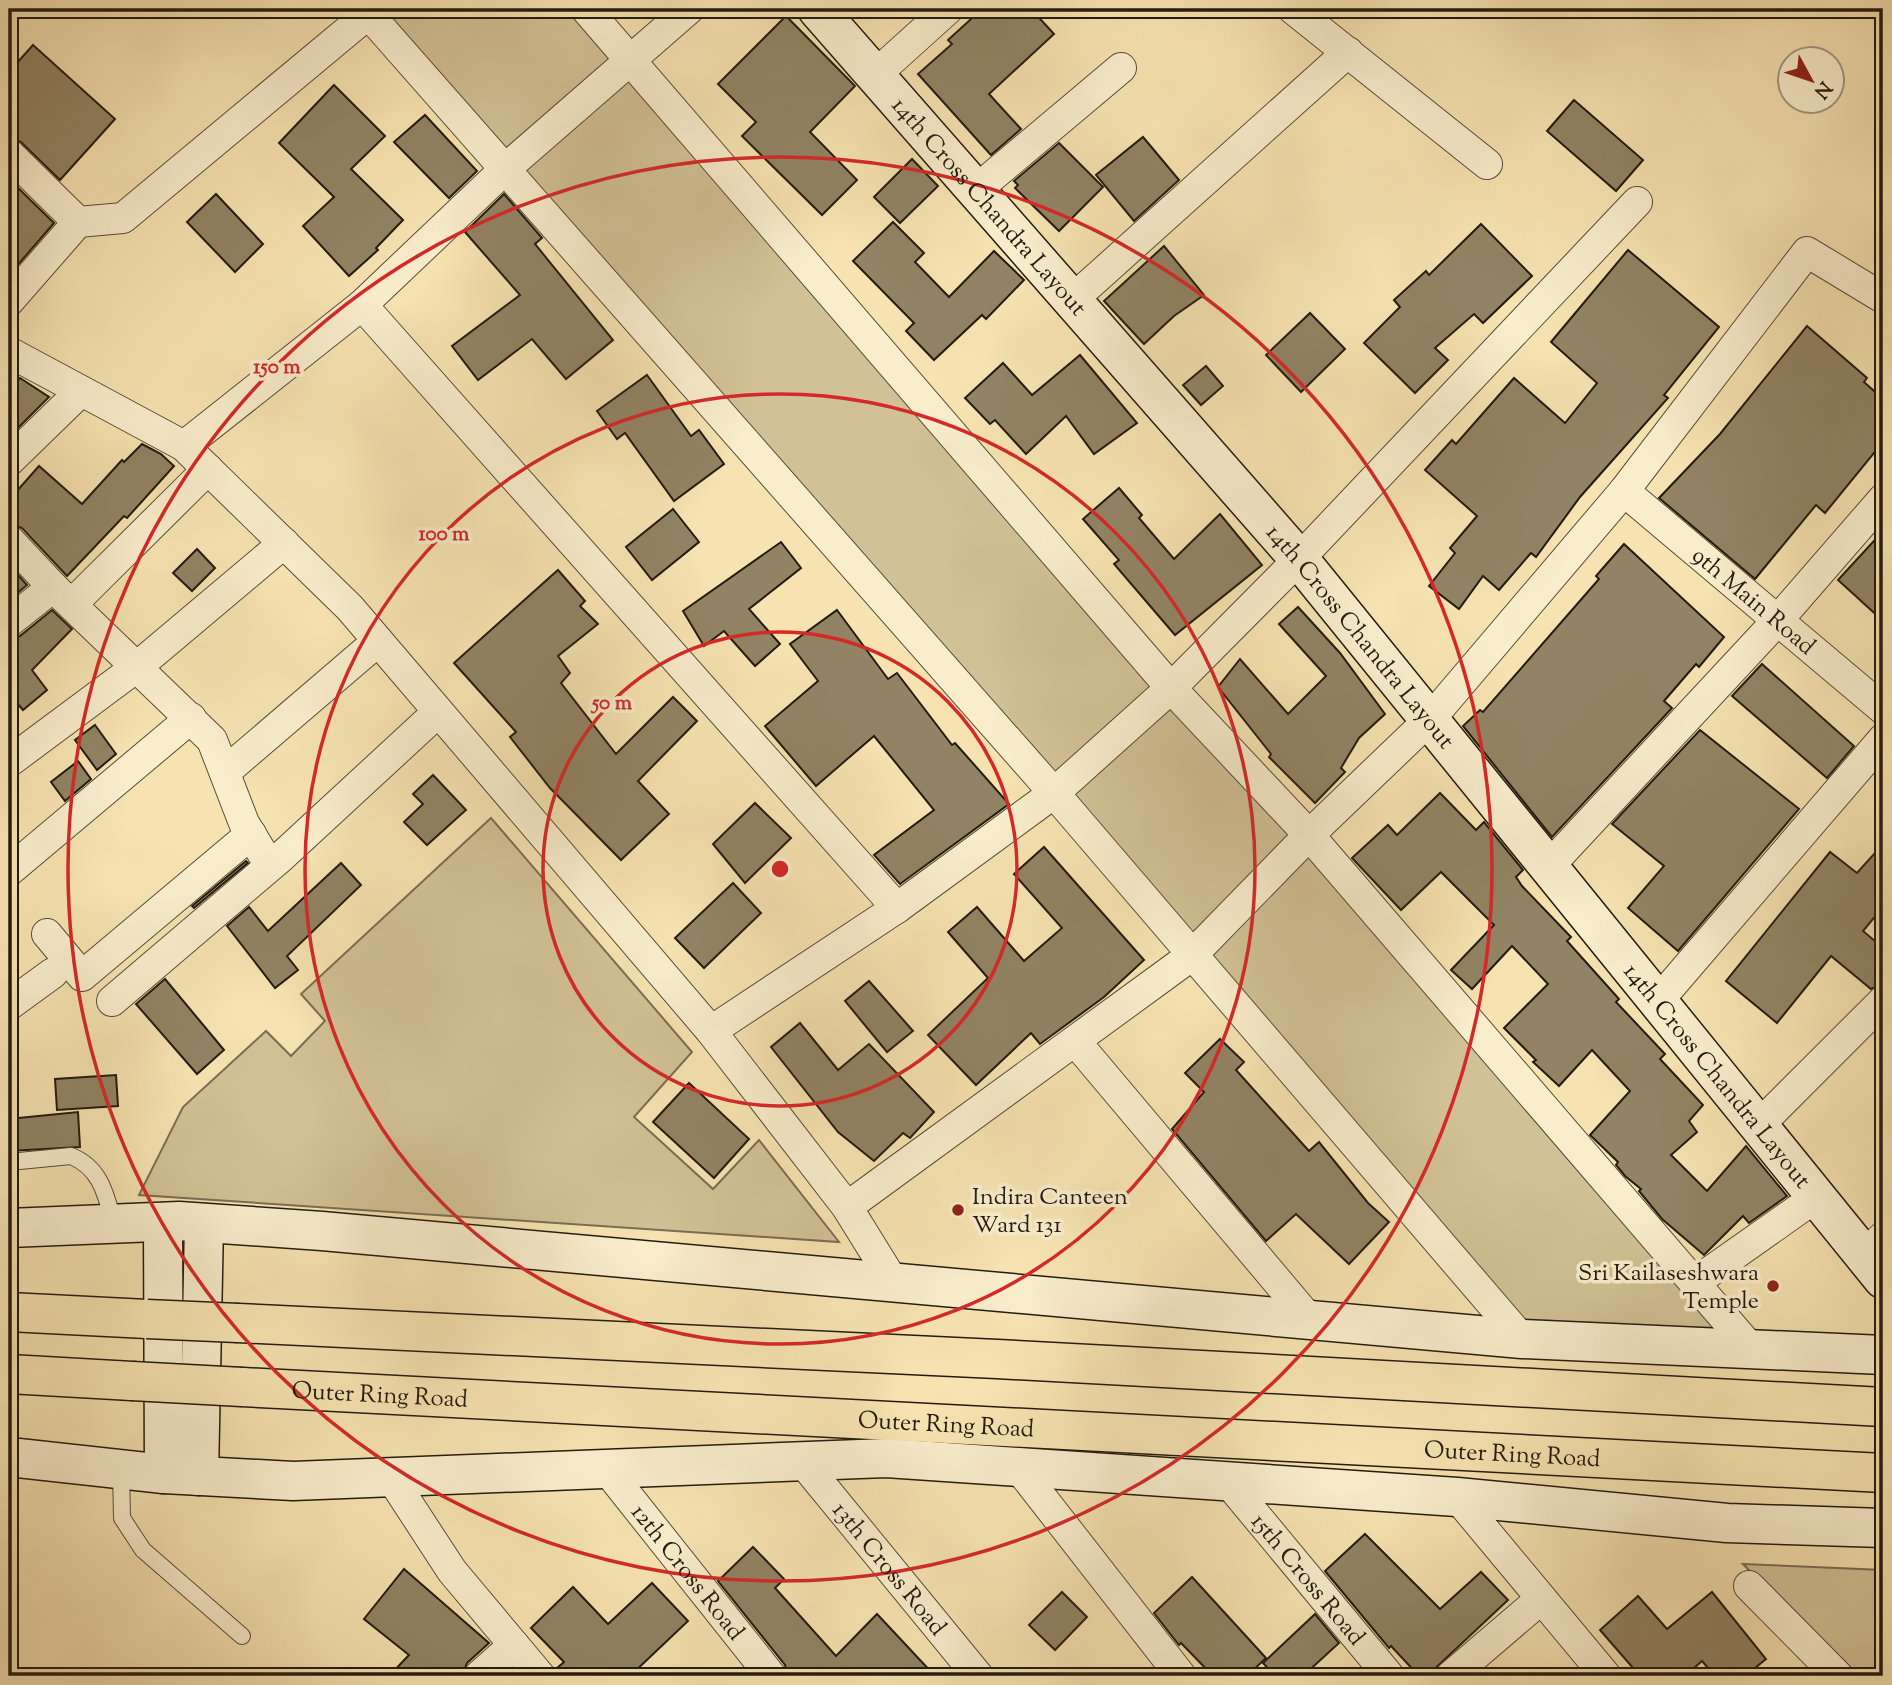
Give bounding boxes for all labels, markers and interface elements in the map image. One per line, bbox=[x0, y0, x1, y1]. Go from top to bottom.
north arrow bbox=[1776, 46, 1846, 116]
text: N bbox=[1807, 75, 1837, 104]
street label: 14th Cross Chandra Layout bbox=[883, 90, 1094, 324]
text: 150 m bbox=[253, 353, 301, 383]
street label: 14th Cross Chandra Layout bbox=[1257, 517, 1462, 757]
text: 100 m bbox=[419, 520, 470, 550]
street label: 9th Main Road bbox=[1684, 540, 1822, 664]
text: 50 m bbox=[590, 689, 633, 719]
centre of rings bbox=[768, 857, 792, 881]
street label: 14th Cross Chandra Layout bbox=[1614, 956, 1818, 1197]
place label: Indira Canteen Ward 131 bbox=[972, 1181, 1128, 1243]
marker: Indira Canteen Ward 131 bbox=[950, 1202, 966, 1218]
place label: Sri Kailaseshwara Temple bbox=[1578, 1257, 1759, 1319]
marker: Sri Kailaseshwara Temple bbox=[1765, 1278, 1781, 1294]
street label: Outer Ring Road bbox=[291, 1375, 469, 1418]
street label: Outer Ring Road bbox=[857, 1404, 1035, 1448]
street label: Outer Ring Road bbox=[1423, 1434, 1602, 1477]
street label: 13th Cross Road bbox=[823, 1495, 954, 1644]
street label: 12th Cross Road bbox=[622, 1497, 752, 1649]
street label: 15th Cross Road bbox=[1242, 1507, 1372, 1654]

